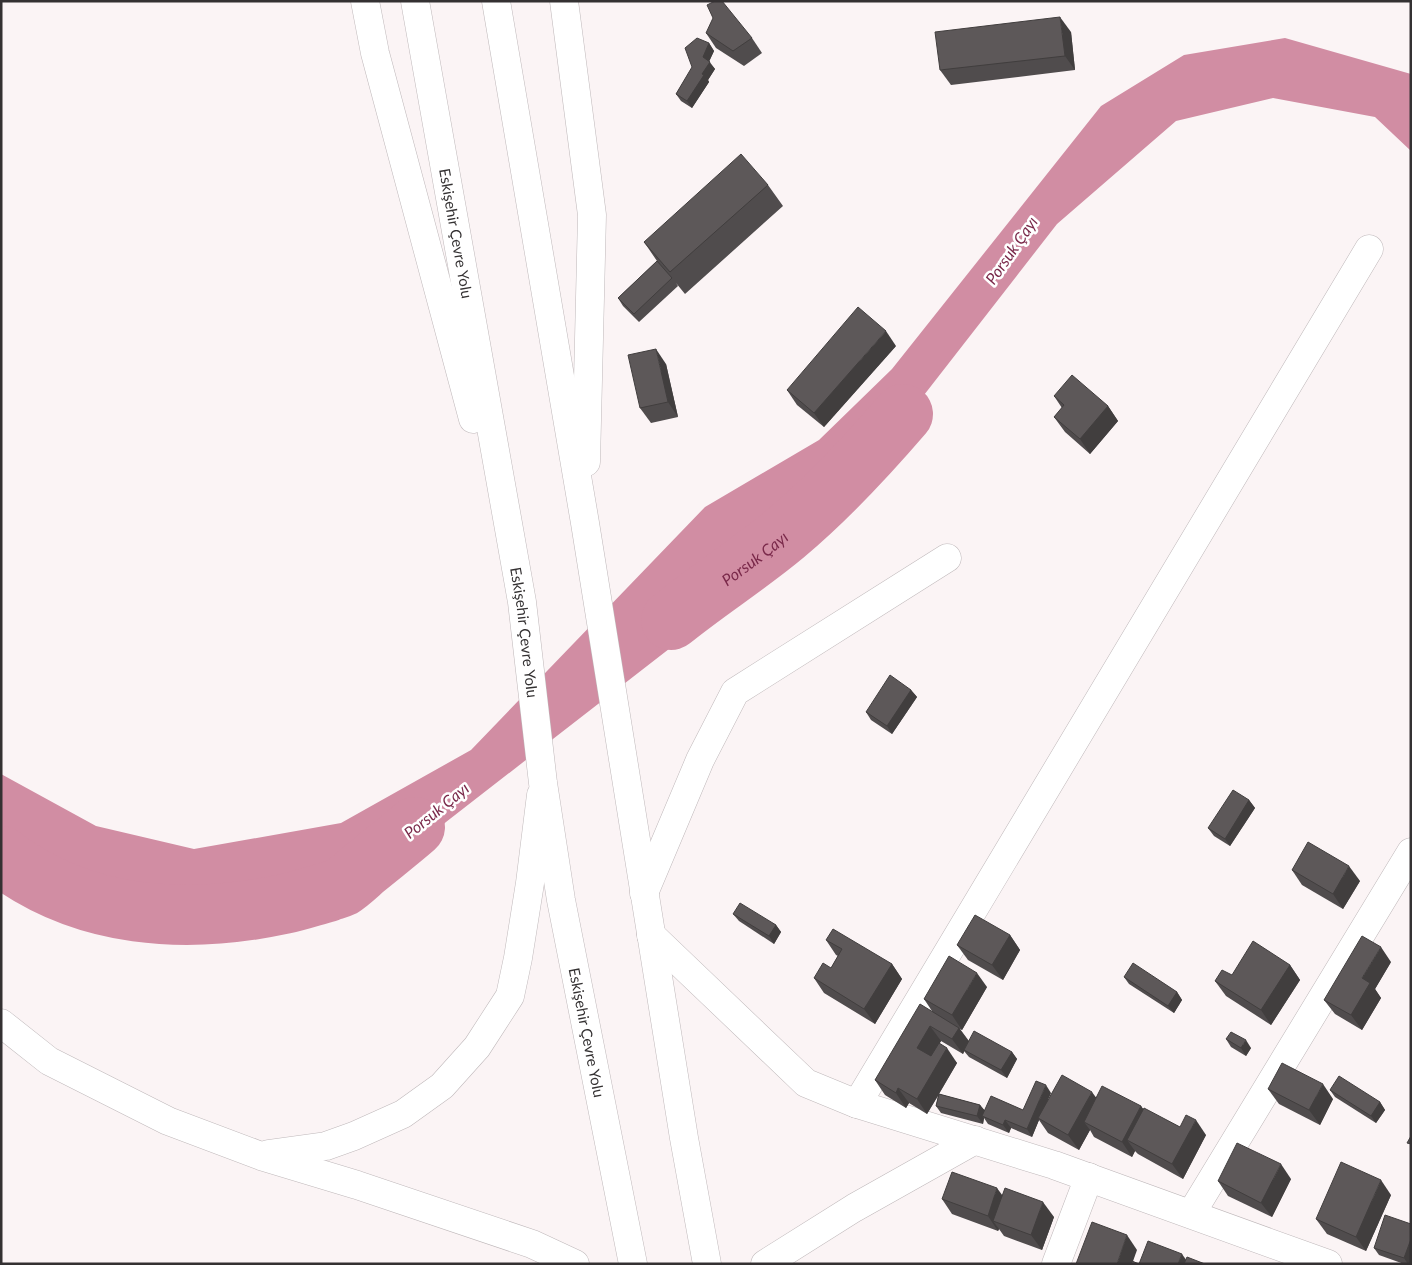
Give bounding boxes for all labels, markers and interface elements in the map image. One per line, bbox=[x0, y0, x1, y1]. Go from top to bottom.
street label: Eskişehir Çevre Yolu bbox=[436, 167, 477, 300]
water label: Porsuk Çayı bbox=[981, 213, 1041, 287]
water label: Porsuk Çayı bbox=[717, 527, 791, 589]
street label: Eskişehir Çevre Yolu bbox=[507, 566, 542, 699]
water label: Porsuk Çayı bbox=[400, 778, 472, 842]
street label: Eskişehir Çevre Yolu bbox=[566, 966, 609, 1099]

